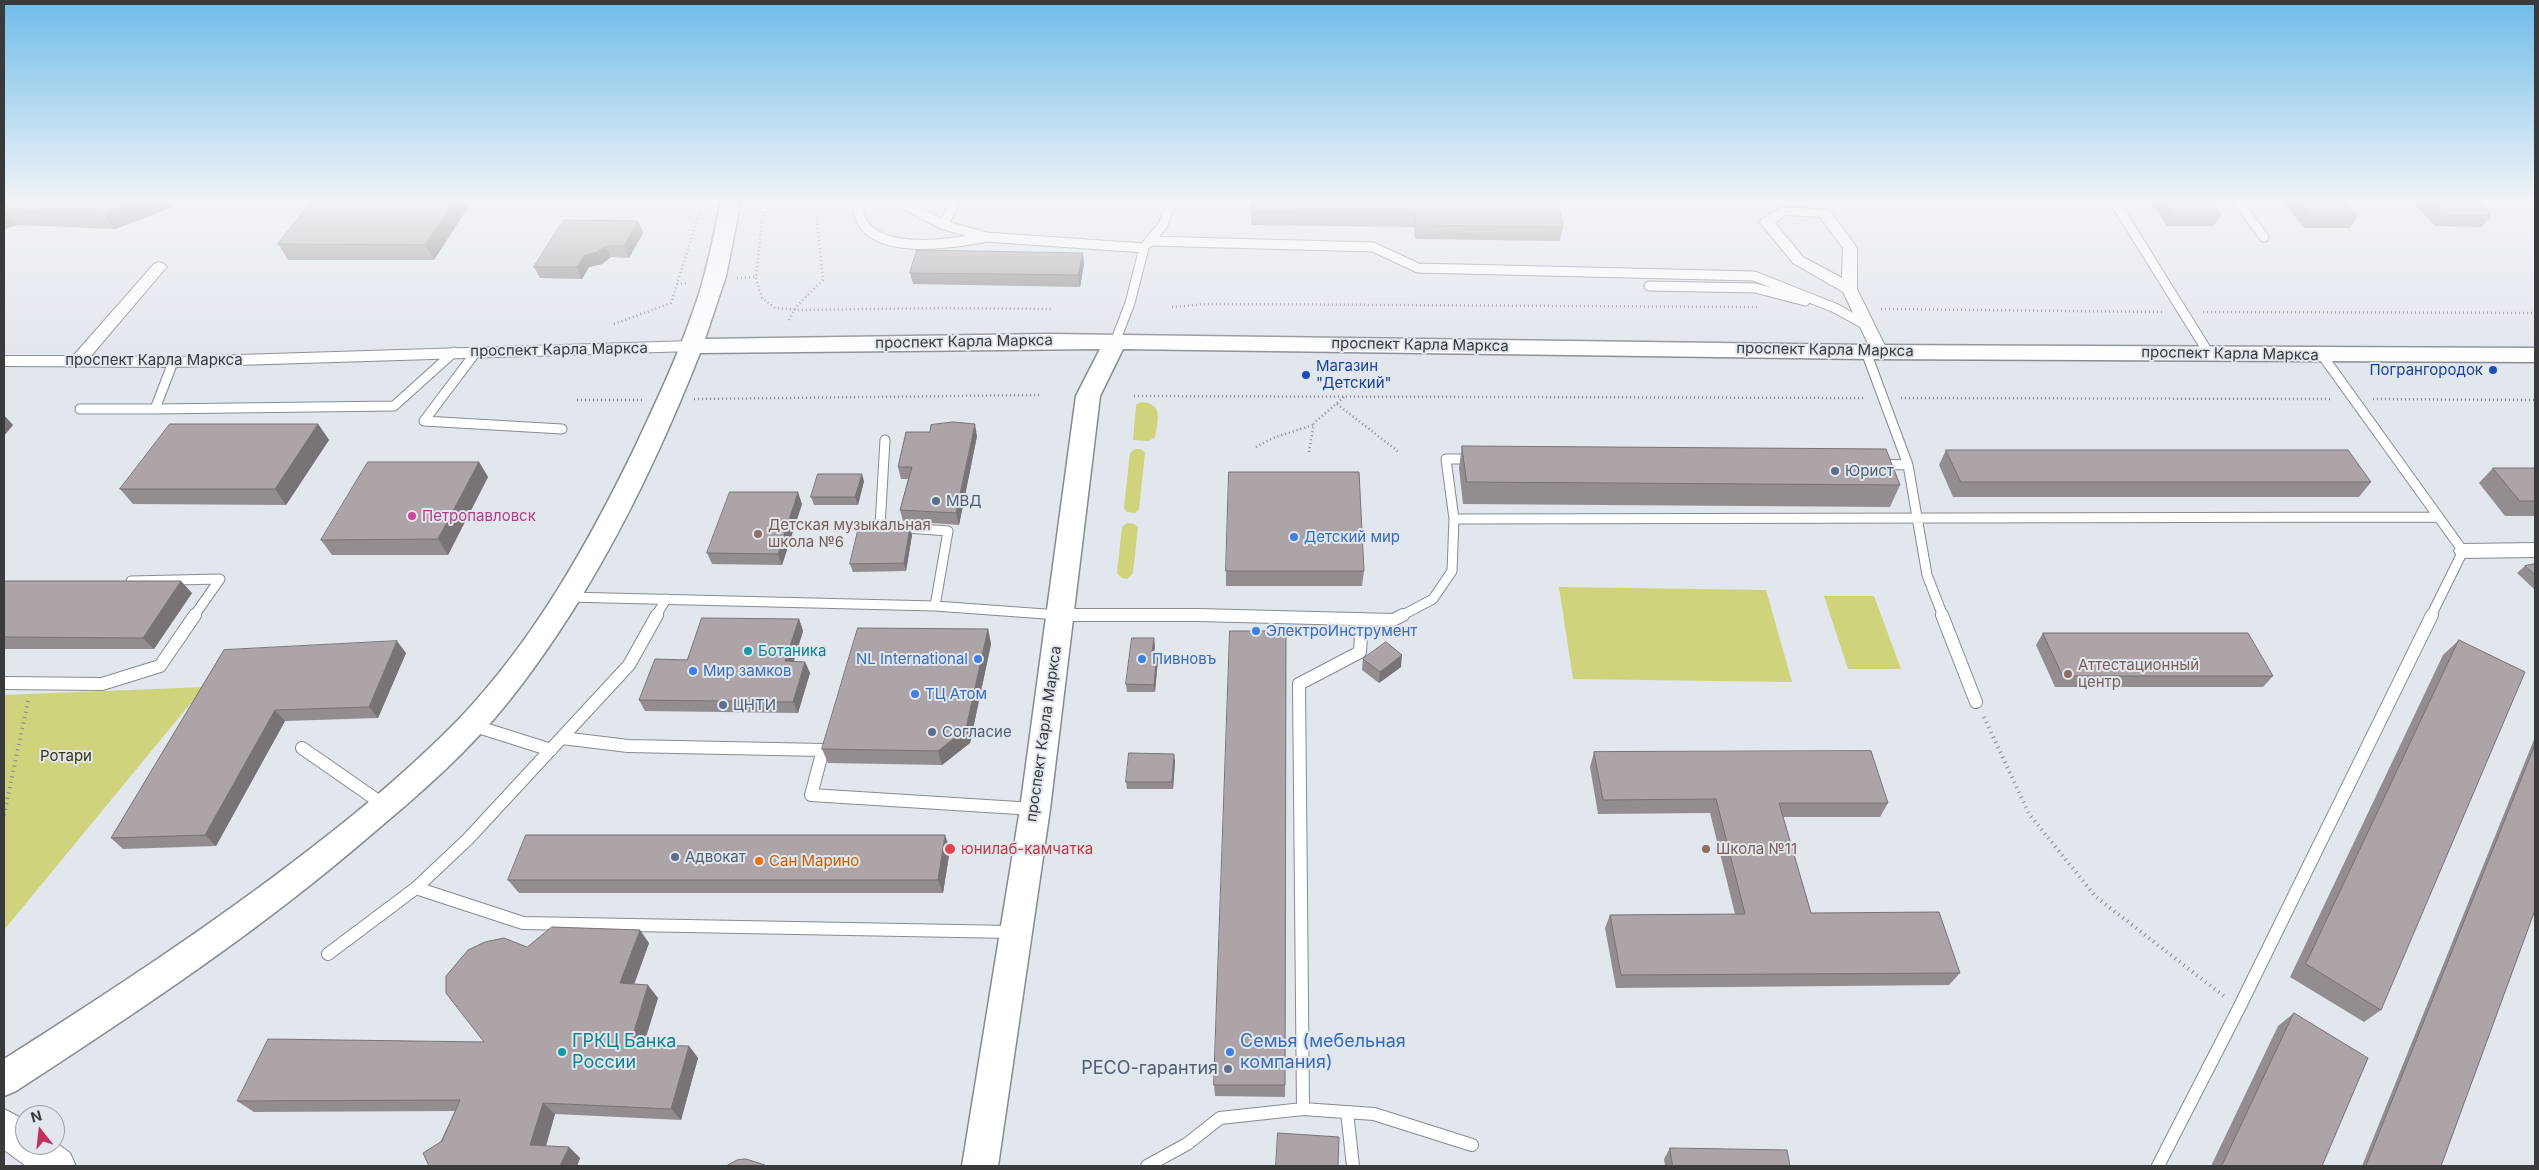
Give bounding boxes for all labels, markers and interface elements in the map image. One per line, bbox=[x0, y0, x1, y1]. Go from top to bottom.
street label: проспект Карла Маркса bbox=[875, 331, 1053, 353]
street label: проспект Карла Маркса bbox=[1331, 334, 1509, 356]
street label: проспект Карла Маркса bbox=[470, 339, 648, 361]
street label: проспект Карла Маркса bbox=[1736, 339, 1914, 361]
street label: проспект Карла Маркса bbox=[2141, 343, 2319, 365]
street label: проспект Карла Маркса bbox=[65, 351, 243, 369]
place label: Магазин "Детский" bbox=[1316, 357, 1392, 392]
place label: Погрангородок bbox=[2369, 361, 2483, 379]
marker: Погрангородок bbox=[2487, 364, 2499, 376]
marker: Магазин "Детский" bbox=[1300, 369, 1312, 381]
place label: Юрист bbox=[1845, 462, 1894, 480]
marker: Юрист bbox=[1829, 465, 1841, 477]
place label: МВД bbox=[946, 492, 982, 510]
marker: МВД bbox=[930, 495, 942, 507]
place label: Петропавловск bbox=[422, 507, 536, 525]
marker: Петропавловск bbox=[406, 510, 418, 522]
place label: Детская музыкальная школа №6 bbox=[768, 516, 931, 551]
marker: Детская музыкальная школа №6 bbox=[752, 528, 764, 540]
place label: Детский мир bbox=[1304, 528, 1400, 546]
marker: Детский мир bbox=[1288, 531, 1300, 543]
place label: ЭлектроИнструмент bbox=[1266, 622, 1417, 640]
marker: ЭлектроИнструмент bbox=[1250, 625, 1262, 637]
place label: Ботаника bbox=[758, 642, 826, 660]
marker: Ботаника bbox=[742, 645, 754, 657]
street label: проспект Карла Маркса bbox=[1023, 645, 1065, 823]
place label: NL International bbox=[856, 650, 968, 668]
place label: Пивновъ bbox=[1152, 650, 1216, 668]
marker: NL International bbox=[972, 653, 984, 665]
marker: Пивновъ bbox=[1136, 653, 1148, 665]
place label: Аттестационный центр bbox=[2078, 656, 2199, 691]
place label: Мир замков bbox=[703, 662, 791, 680]
marker: Мир замков bbox=[687, 665, 699, 677]
marker: Аттестационный центр bbox=[2062, 668, 2074, 680]
place label: ТЦ Атом bbox=[925, 685, 987, 703]
marker: ТЦ Атом bbox=[909, 688, 921, 700]
place label: ЦНТИ bbox=[733, 696, 776, 714]
marker: ЦНТИ bbox=[717, 699, 729, 711]
place label: Согласие bbox=[942, 723, 1012, 741]
marker: Согласие bbox=[926, 726, 938, 738]
park label: Ротари bbox=[40, 747, 92, 765]
place label: юнилаб-камчатка bbox=[961, 840, 1093, 858]
place label: Школа №11 bbox=[1716, 840, 1797, 858]
marker: юнилаб-камчатка bbox=[943, 842, 957, 856]
marker: Школа №11 bbox=[1700, 843, 1712, 855]
place label: Адвокат bbox=[685, 848, 746, 866]
marker: Адвокат bbox=[669, 851, 681, 863]
place label: Сан Марино bbox=[769, 852, 859, 870]
marker: Сан Марино bbox=[753, 855, 765, 867]
place label: ГРКЦ Банка России bbox=[572, 1031, 676, 1074]
place label: Семья (мебельная компания) bbox=[1240, 1031, 1406, 1074]
marker: ГРКЦ Банка России bbox=[556, 1046, 568, 1058]
marker: Семья (мебельная компания) bbox=[1224, 1046, 1236, 1058]
place label: РЕСО-гарантия bbox=[1081, 1058, 1218, 1080]
marker: РЕСО-гарантия bbox=[1222, 1063, 1234, 1075]
north arrow bbox=[15, 1105, 65, 1155]
text: N bbox=[29, 1106, 43, 1126]

